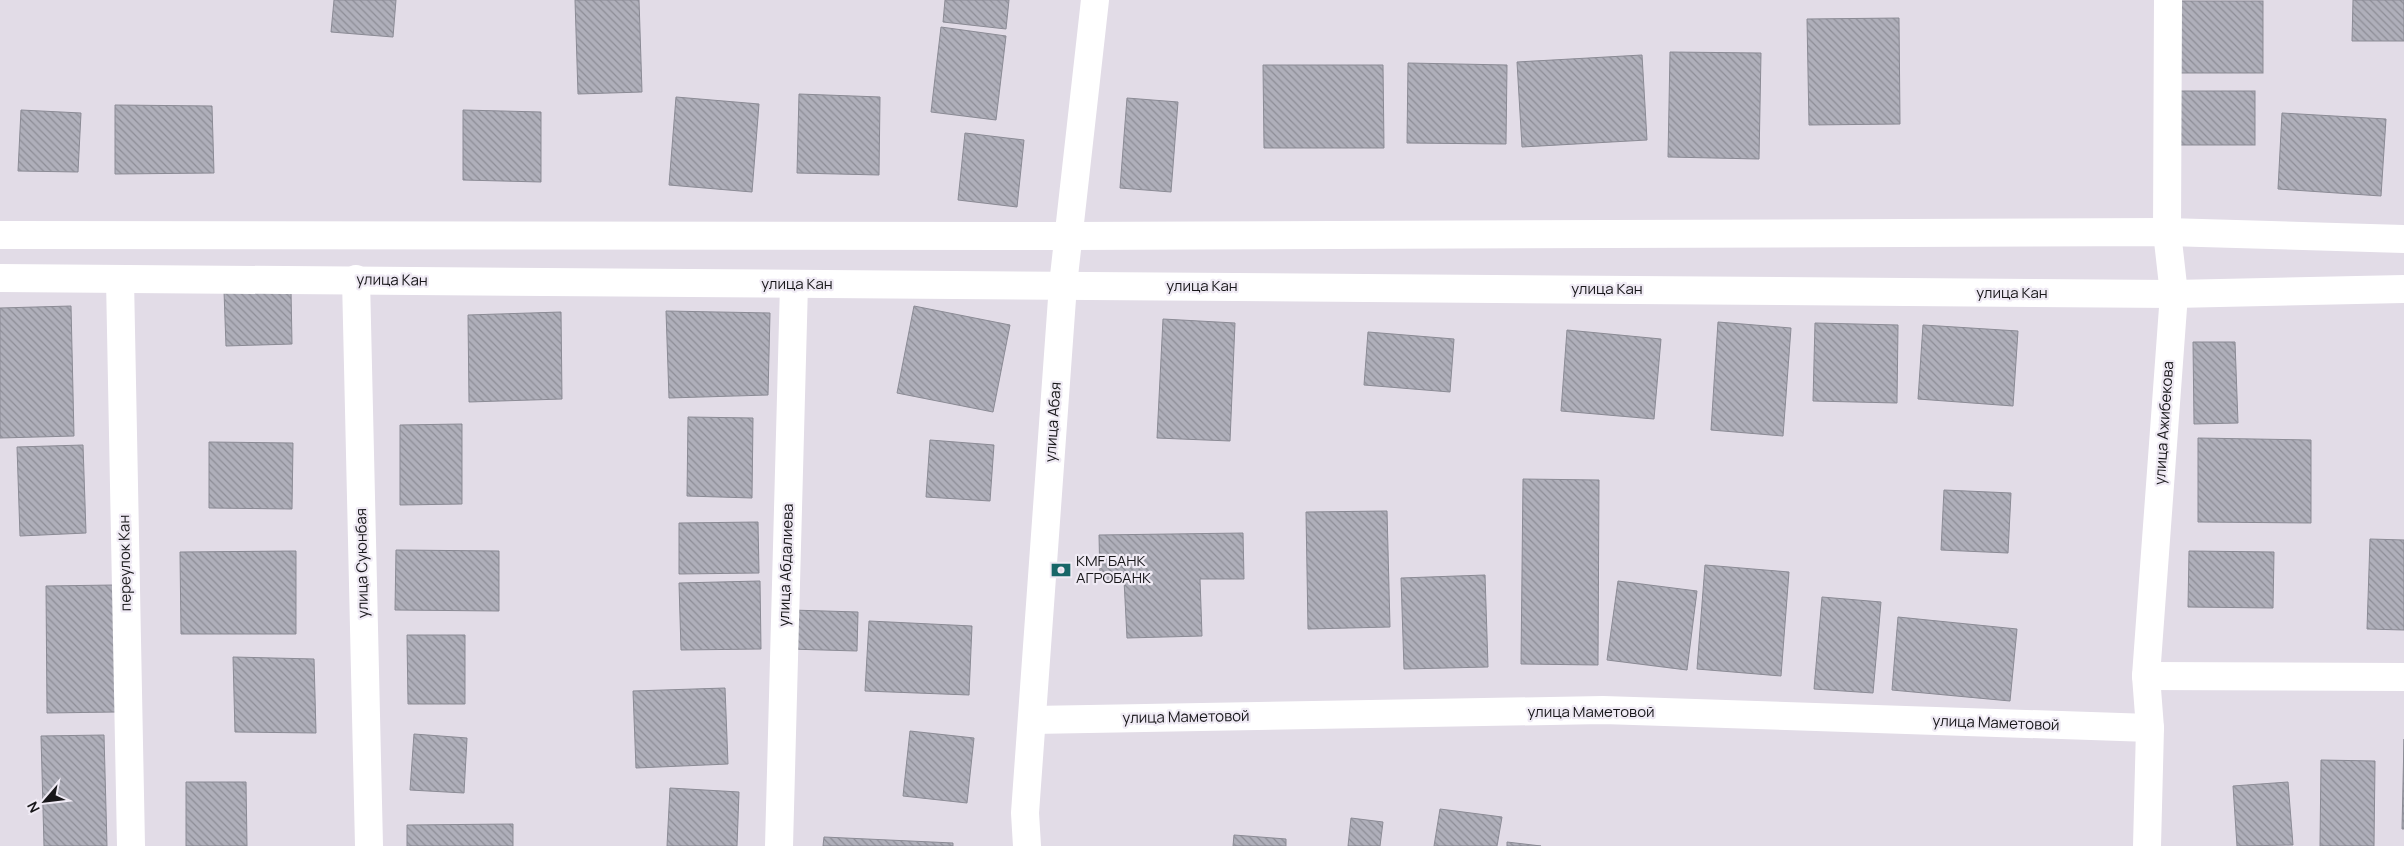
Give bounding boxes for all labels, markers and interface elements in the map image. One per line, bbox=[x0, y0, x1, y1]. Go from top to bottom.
street label: улица Кан bbox=[356, 268, 428, 291]
street label: улица Кан bbox=[761, 273, 833, 294]
street label: улица Кан bbox=[1166, 275, 1238, 296]
street label: улица Кан bbox=[1571, 278, 1643, 299]
street label: улица Кан bbox=[1976, 282, 2048, 303]
street label: улица Ажибекова bbox=[2149, 360, 2178, 486]
street label: улица Абая bbox=[1039, 381, 1066, 463]
street label: улица Абдалиева bbox=[773, 503, 798, 627]
street label: улица Суюнбая bbox=[350, 508, 373, 618]
street label: переулок Кан bbox=[113, 515, 136, 611]
place label: KMF БАНК АГРОБАНК bbox=[1076, 550, 1151, 588]
bank icon: KMF БАНК АГРОБАНК bbox=[1050, 559, 1072, 581]
street label: улица Маметовой bbox=[1527, 701, 1655, 722]
street label: улица Маметовой bbox=[1122, 705, 1250, 728]
street label: улица Маметовой bbox=[1932, 710, 2060, 735]
north arrow bbox=[20, 776, 70, 826]
text: N bbox=[22, 798, 44, 816]

